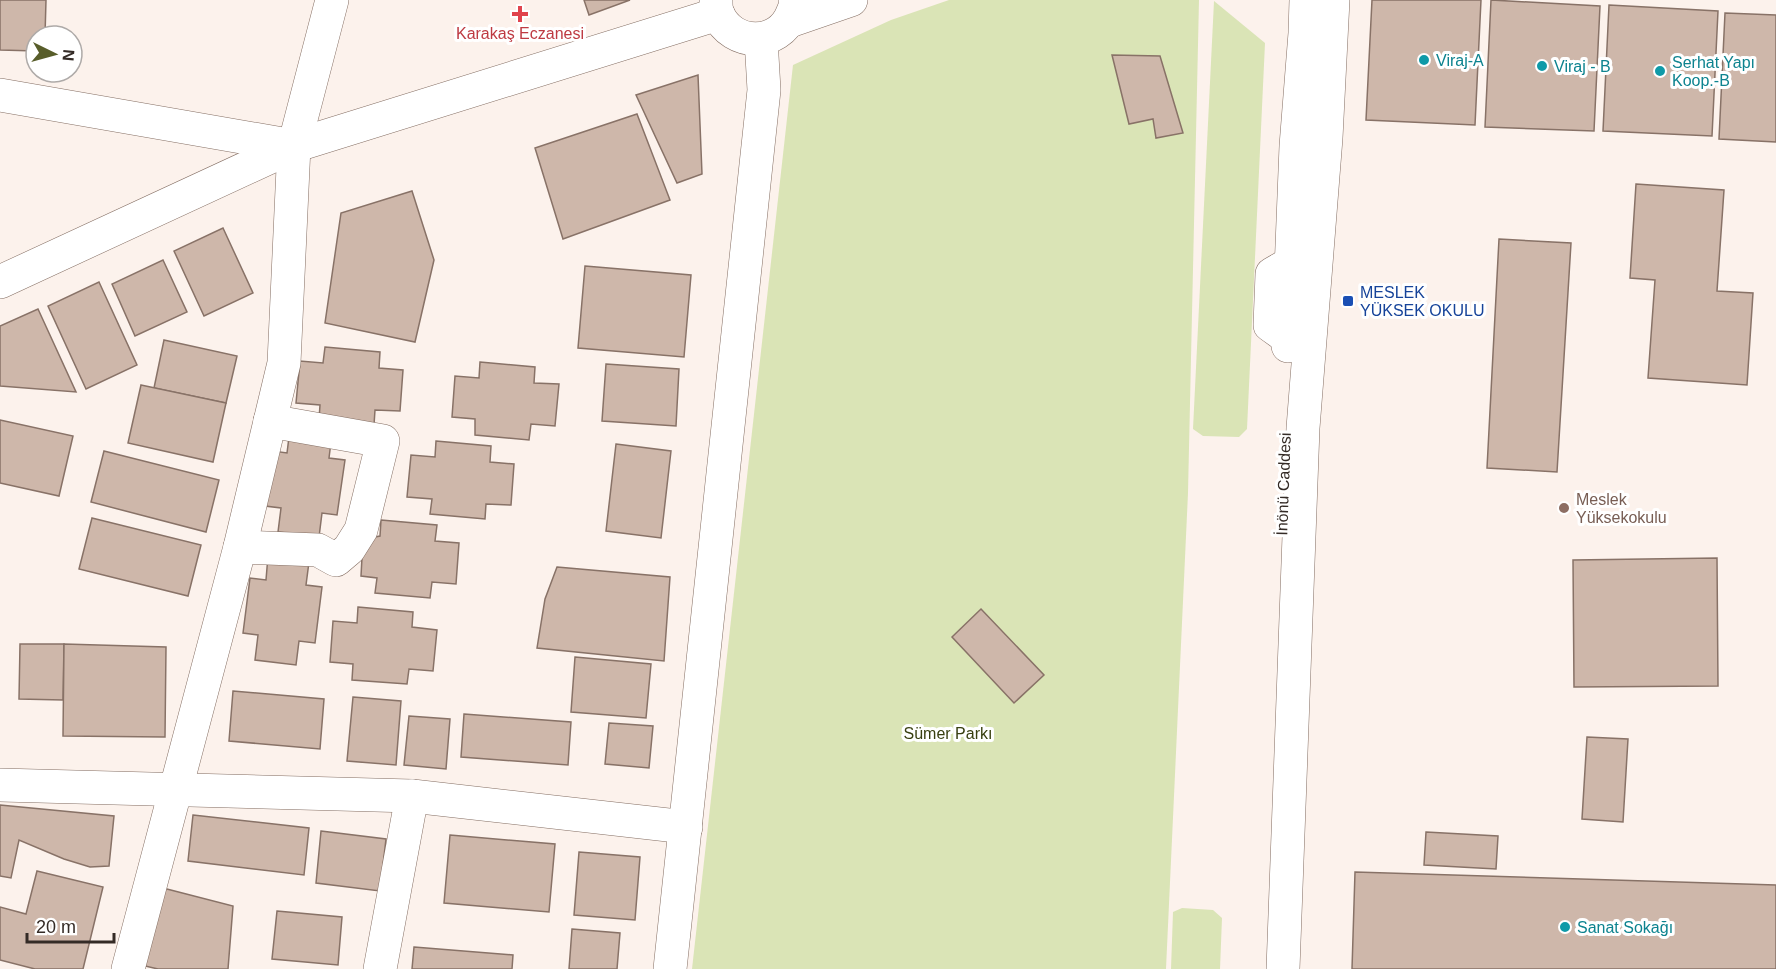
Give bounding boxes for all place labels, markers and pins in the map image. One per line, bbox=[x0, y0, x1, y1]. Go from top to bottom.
marker: Karakaş Eczanesi bbox=[513, 7, 527, 21]
place label: Karakaş Eczanesi bbox=[456, 25, 584, 42]
place label: Viraj-A bbox=[1436, 52, 1484, 69]
marker: Viraj-A bbox=[1417, 53, 1431, 67]
place label: Serhat Yapı Koop.-B bbox=[1672, 54, 1755, 89]
place label: Viraj - B bbox=[1554, 58, 1611, 75]
marker: Viraj - B bbox=[1535, 59, 1549, 73]
marker: Serhat Yapı Koop.-B bbox=[1653, 64, 1667, 78]
place label: MESLEK YÜKSEK OKULU bbox=[1360, 284, 1484, 319]
marker: MESLEK YÜKSEK OKULU bbox=[1341, 294, 1355, 308]
place label: Meslek Yüksekokulu bbox=[1576, 491, 1667, 526]
marker: Meslek Yüksekokulu bbox=[1557, 501, 1571, 515]
place label: Sanat Sokağı bbox=[1577, 919, 1673, 936]
marker: Sanat Sokağı bbox=[1558, 920, 1572, 934]

